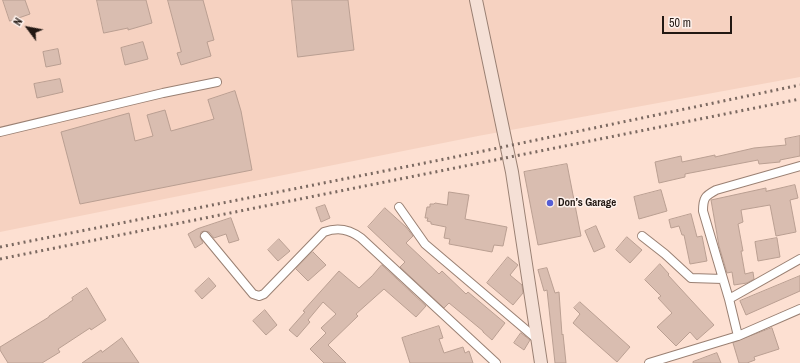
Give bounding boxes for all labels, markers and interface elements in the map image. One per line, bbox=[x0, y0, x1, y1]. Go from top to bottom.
north arrow bbox=[8, 8, 48, 48]
scale bar bbox=[664, 8, 734, 34]
text: N bbox=[10, 15, 25, 28]
text: 50 m bbox=[669, 15, 691, 31]
place label: Don’s Garage bbox=[558, 196, 616, 210]
marker: Don’s Garage bbox=[545, 198, 555, 208]

